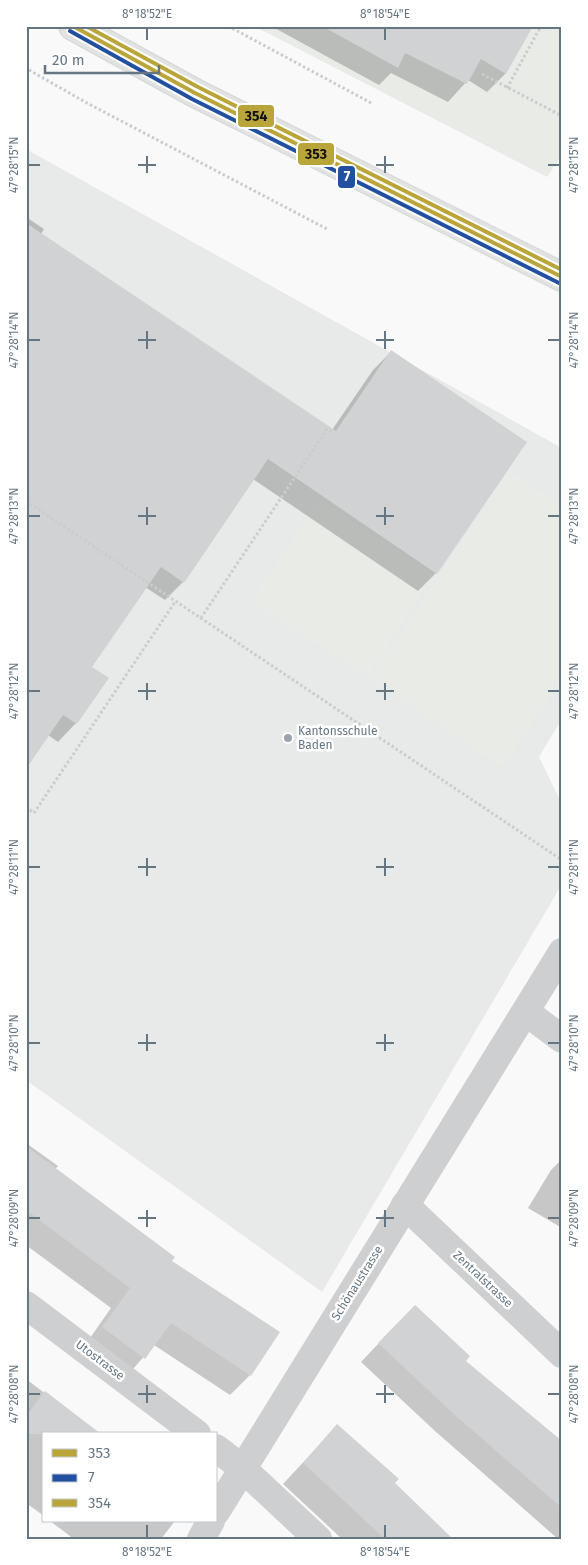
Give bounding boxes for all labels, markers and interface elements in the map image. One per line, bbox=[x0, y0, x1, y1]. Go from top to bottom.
text: 8°18'52"E bbox=[122, 7, 172, 21]
text: 8°18'54"E bbox=[360, 7, 410, 21]
scale bar bbox=[45, 42, 159, 74]
text: 20 m bbox=[52, 51, 85, 69]
line badge: 354 bbox=[237, 104, 275, 128]
text: 354 bbox=[244, 108, 267, 125]
text: 47°28'15"N bbox=[7, 137, 21, 193]
text: 47°28'15"N bbox=[567, 137, 581, 193]
line badge: 353 bbox=[297, 142, 335, 166]
text: 353 bbox=[304, 146, 327, 163]
line badge: 7 bbox=[337, 165, 356, 189]
text: 7 bbox=[344, 168, 351, 185]
text: 47°28'14"N bbox=[7, 312, 21, 368]
text: 47°28'14"N bbox=[567, 312, 581, 368]
text: 47°28'13"N bbox=[7, 488, 21, 545]
text: 47°28'13"N bbox=[567, 488, 581, 545]
text: 47°28'12"N bbox=[7, 663, 21, 719]
text: 47°28'12"N bbox=[567, 663, 581, 719]
place label: Kantonsschule Baden bbox=[298, 724, 378, 752]
marker: Kantonsschule Baden bbox=[282, 732, 294, 744]
text: 47°28'11"N bbox=[7, 839, 21, 895]
text: 47°28'11"N bbox=[567, 839, 581, 895]
text: 47°28'10"N bbox=[7, 1014, 21, 1072]
text: 47°28'10"N bbox=[567, 1014, 581, 1072]
text: 47°28'09"N bbox=[7, 1189, 21, 1247]
text: 47°28'09"N bbox=[567, 1189, 581, 1247]
street label: Schönaustrasse bbox=[329, 1243, 385, 1323]
street label: Zentralstrasse bbox=[450, 1248, 516, 1310]
street label: Utostrasse bbox=[73, 1337, 127, 1383]
text: 47°28'08"N bbox=[7, 1365, 21, 1423]
text: 47°28'08"N bbox=[567, 1365, 581, 1423]
legend bbox=[42, 1432, 218, 1522]
text: 353 bbox=[88, 1444, 110, 1462]
text: 7 bbox=[88, 1468, 95, 1486]
text: 354 bbox=[88, 1494, 111, 1512]
text: 8°18'52"E bbox=[122, 1545, 172, 1559]
text: 8°18'54"E bbox=[360, 1545, 410, 1559]

